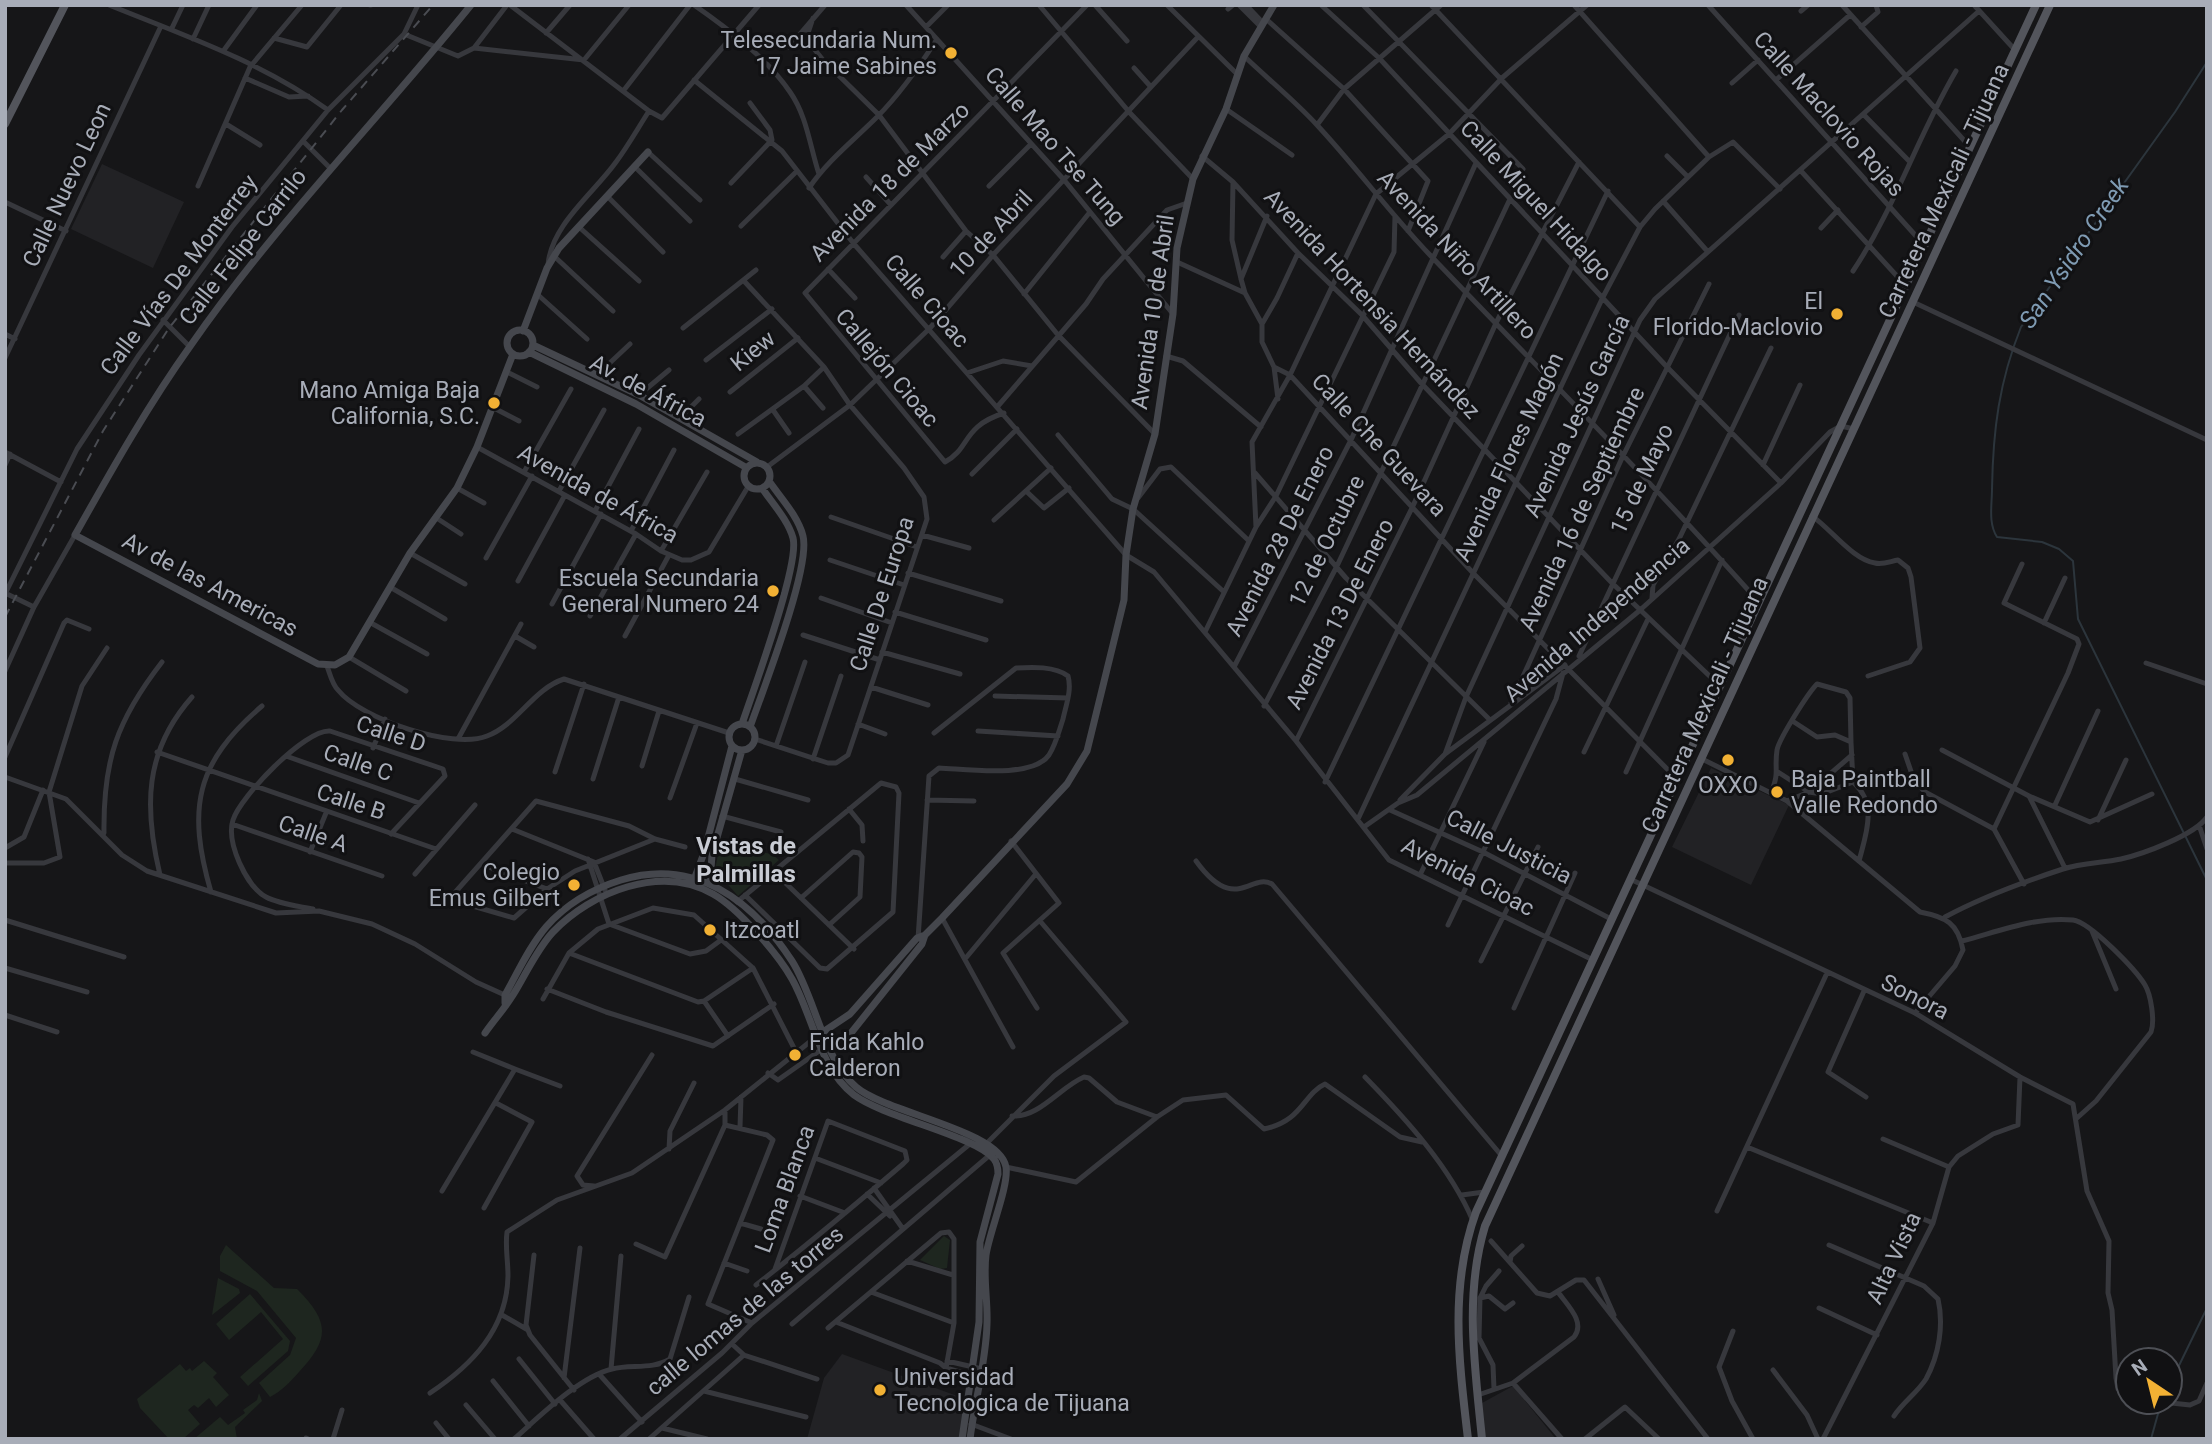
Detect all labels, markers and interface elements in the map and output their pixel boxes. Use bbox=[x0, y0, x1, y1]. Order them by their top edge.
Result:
street label: Calle Maclovio Rojas bbox=[1748, 26, 1910, 202]
place label: Telesecundaria Num. 17 Jaime Sabines bbox=[721, 27, 937, 80]
marker: Telesecundaria Num. 17 Jaime Sabines bbox=[943, 45, 959, 61]
street label: Carretera Mexicali - Tijuana bbox=[1873, 59, 2015, 323]
street label: Calle Mao Tse Tung bbox=[979, 62, 1131, 230]
street label: Avenida 18 de Marzo bbox=[805, 97, 975, 267]
street label: Calle Nuevo Leon bbox=[17, 99, 117, 271]
street label: Calle Miguel Hidalgo bbox=[1454, 115, 1618, 287]
street label: Calle Felipe Carrilo bbox=[174, 164, 312, 330]
street label: Avenida Niño Artillero bbox=[1372, 165, 1542, 345]
street label: Calle Vías De Monterrey bbox=[95, 169, 263, 381]
water label: San Ysidro Creek bbox=[2013, 171, 2135, 334]
street label: Avenida Hortensia Hernández bbox=[1258, 184, 1486, 424]
street label: 10 de Abril bbox=[944, 185, 1038, 283]
street label: Avenida 10 de Abril bbox=[1126, 213, 1180, 411]
street label: Calle Cioac bbox=[879, 249, 975, 353]
place label: El Florido-Maclovio bbox=[1653, 288, 1823, 341]
street label: Callejón Cioac bbox=[830, 303, 944, 433]
marker: El Florido-Maclovio bbox=[1829, 306, 1845, 322]
street label: Avenida Jesús García bbox=[1518, 311, 1636, 521]
street label: Kiew bbox=[725, 325, 781, 377]
street label: Av. de África bbox=[585, 348, 711, 433]
street label: Avenida Flores Magón bbox=[1449, 348, 1569, 566]
street label: Calle Che Guevara bbox=[1306, 368, 1452, 522]
place label: Mano Amiga Baja California, S.C. bbox=[299, 377, 480, 430]
street label: Avenida 16 de Septiembre bbox=[1513, 383, 1651, 635]
marker: Mano Amiga Baja California, S.C. bbox=[486, 395, 502, 411]
street label: 15 de Mayo bbox=[1605, 420, 1679, 538]
street label: Avenida de África bbox=[513, 438, 683, 549]
street label: Avenida 28 De Enero bbox=[1220, 441, 1340, 641]
street label: 12 de Octubre bbox=[1283, 471, 1371, 611]
street label: Calle De Europa bbox=[844, 513, 920, 675]
street label: Avenida 13 De Enero bbox=[1280, 514, 1400, 714]
street label: Av de las Americas bbox=[118, 527, 302, 643]
street label: Avenida Independencia bbox=[1499, 532, 1695, 708]
place label: Escuela Secundaria General Numero 24 bbox=[559, 565, 759, 618]
street label: Carretera Mexicali - Tijuana bbox=[1636, 573, 1774, 837]
marker: Escuela Secundaria General Numero 24 bbox=[765, 583, 781, 599]
street label: Calle D bbox=[353, 710, 429, 758]
street label: Calle C bbox=[320, 739, 396, 787]
marker: OXXO bbox=[1720, 752, 1736, 768]
place label: Baja Paintball Valle Redondo bbox=[1791, 766, 1938, 819]
place label: OXXO bbox=[1698, 772, 1758, 799]
street label: Calle B bbox=[313, 778, 389, 826]
marker: Baja Paintball Valle Redondo bbox=[1769, 784, 1785, 800]
street label: Calle Justicia bbox=[1442, 804, 1576, 890]
street label: Calle A bbox=[275, 810, 351, 858]
district label: Vistas de Palmillas bbox=[696, 832, 796, 888]
street label: Avenida Cioac bbox=[1397, 832, 1539, 922]
place label: Colegio Emus Gilbert bbox=[429, 859, 560, 912]
marker: Colegio Emus Gilbert bbox=[566, 877, 582, 893]
place label: Itzcoatl bbox=[724, 917, 800, 944]
marker: Itzcoatl bbox=[702, 922, 718, 938]
street label: Sonora bbox=[1877, 969, 1953, 1025]
place label: Frida Kahlo Calderon bbox=[809, 1029, 924, 1082]
marker: Frida Kahlo Calderon bbox=[787, 1047, 803, 1063]
street label: Loma Blanca bbox=[749, 1122, 821, 1256]
street label: Alta Vista bbox=[1861, 1208, 1927, 1308]
street label: calle lomas de las torres bbox=[641, 1221, 849, 1401]
north arrow bbox=[2114, 1346, 2184, 1416]
text: N bbox=[2127, 1354, 2152, 1381]
place label: Universidad Tecnologica de Tijuana bbox=[894, 1364, 1130, 1417]
marker: Universidad Tecnologica de Tijuana bbox=[872, 1382, 888, 1398]

